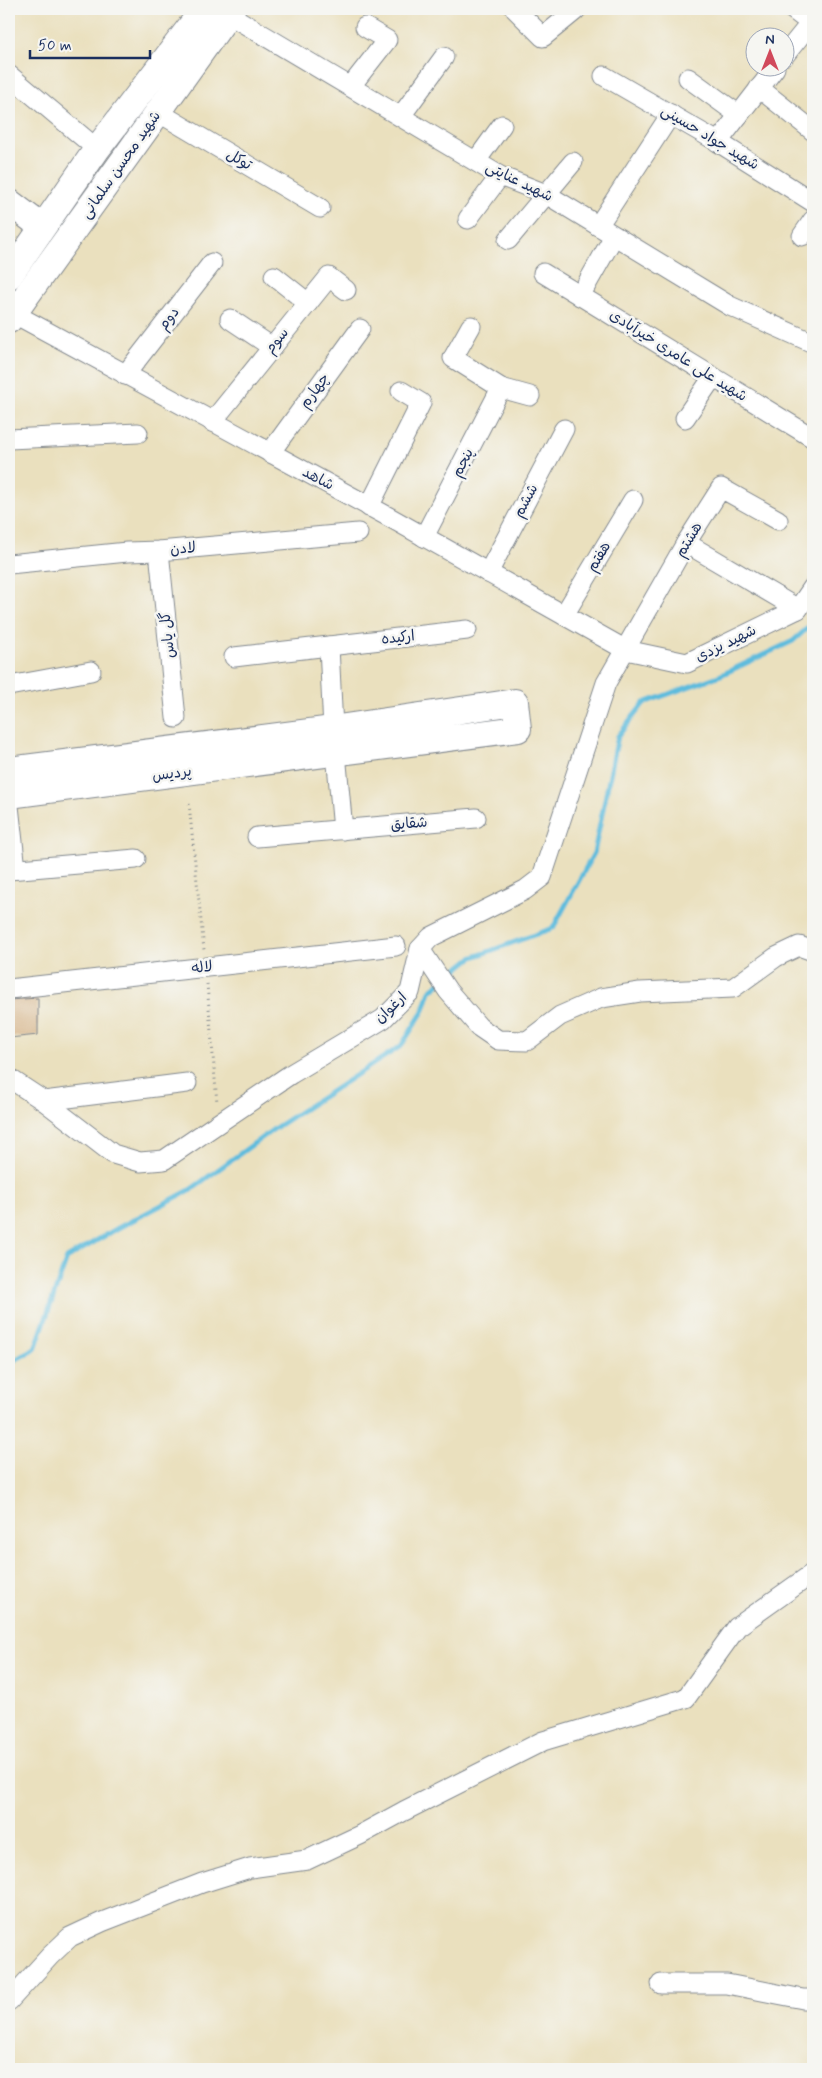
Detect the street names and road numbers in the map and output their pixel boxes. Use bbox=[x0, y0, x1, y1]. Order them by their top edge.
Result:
street label: شهید جواد حسینی bbox=[657, 101, 763, 175]
street label: شهید محسن سلمانی bbox=[76, 107, 166, 223]
street label: توکل bbox=[223, 145, 256, 176]
street label: شهید عنایتی bbox=[482, 157, 556, 207]
street label: دوم bbox=[154, 303, 185, 335]
street label: شهید علی عامری خیرآبادی bbox=[605, 305, 751, 407]
street label: سوم bbox=[260, 324, 295, 359]
street label: چهارم bbox=[295, 369, 335, 413]
street label: پنجم bbox=[447, 445, 480, 481]
street label: شاهد bbox=[299, 462, 337, 496]
street label: ششم bbox=[509, 481, 544, 522]
street label: هشتم bbox=[671, 519, 708, 562]
street label: لادن bbox=[169, 538, 197, 560]
street label: هفتم bbox=[582, 538, 617, 576]
street label: گل یاس bbox=[156, 611, 180, 659]
street label: شهید یزدی bbox=[692, 621, 760, 667]
street label: ارکیده bbox=[380, 626, 416, 650]
street label: پردیس bbox=[151, 762, 193, 786]
street label: شقایق bbox=[390, 812, 428, 836]
street label: لاله bbox=[190, 957, 214, 979]
street label: ارغوان bbox=[370, 988, 412, 1028]

